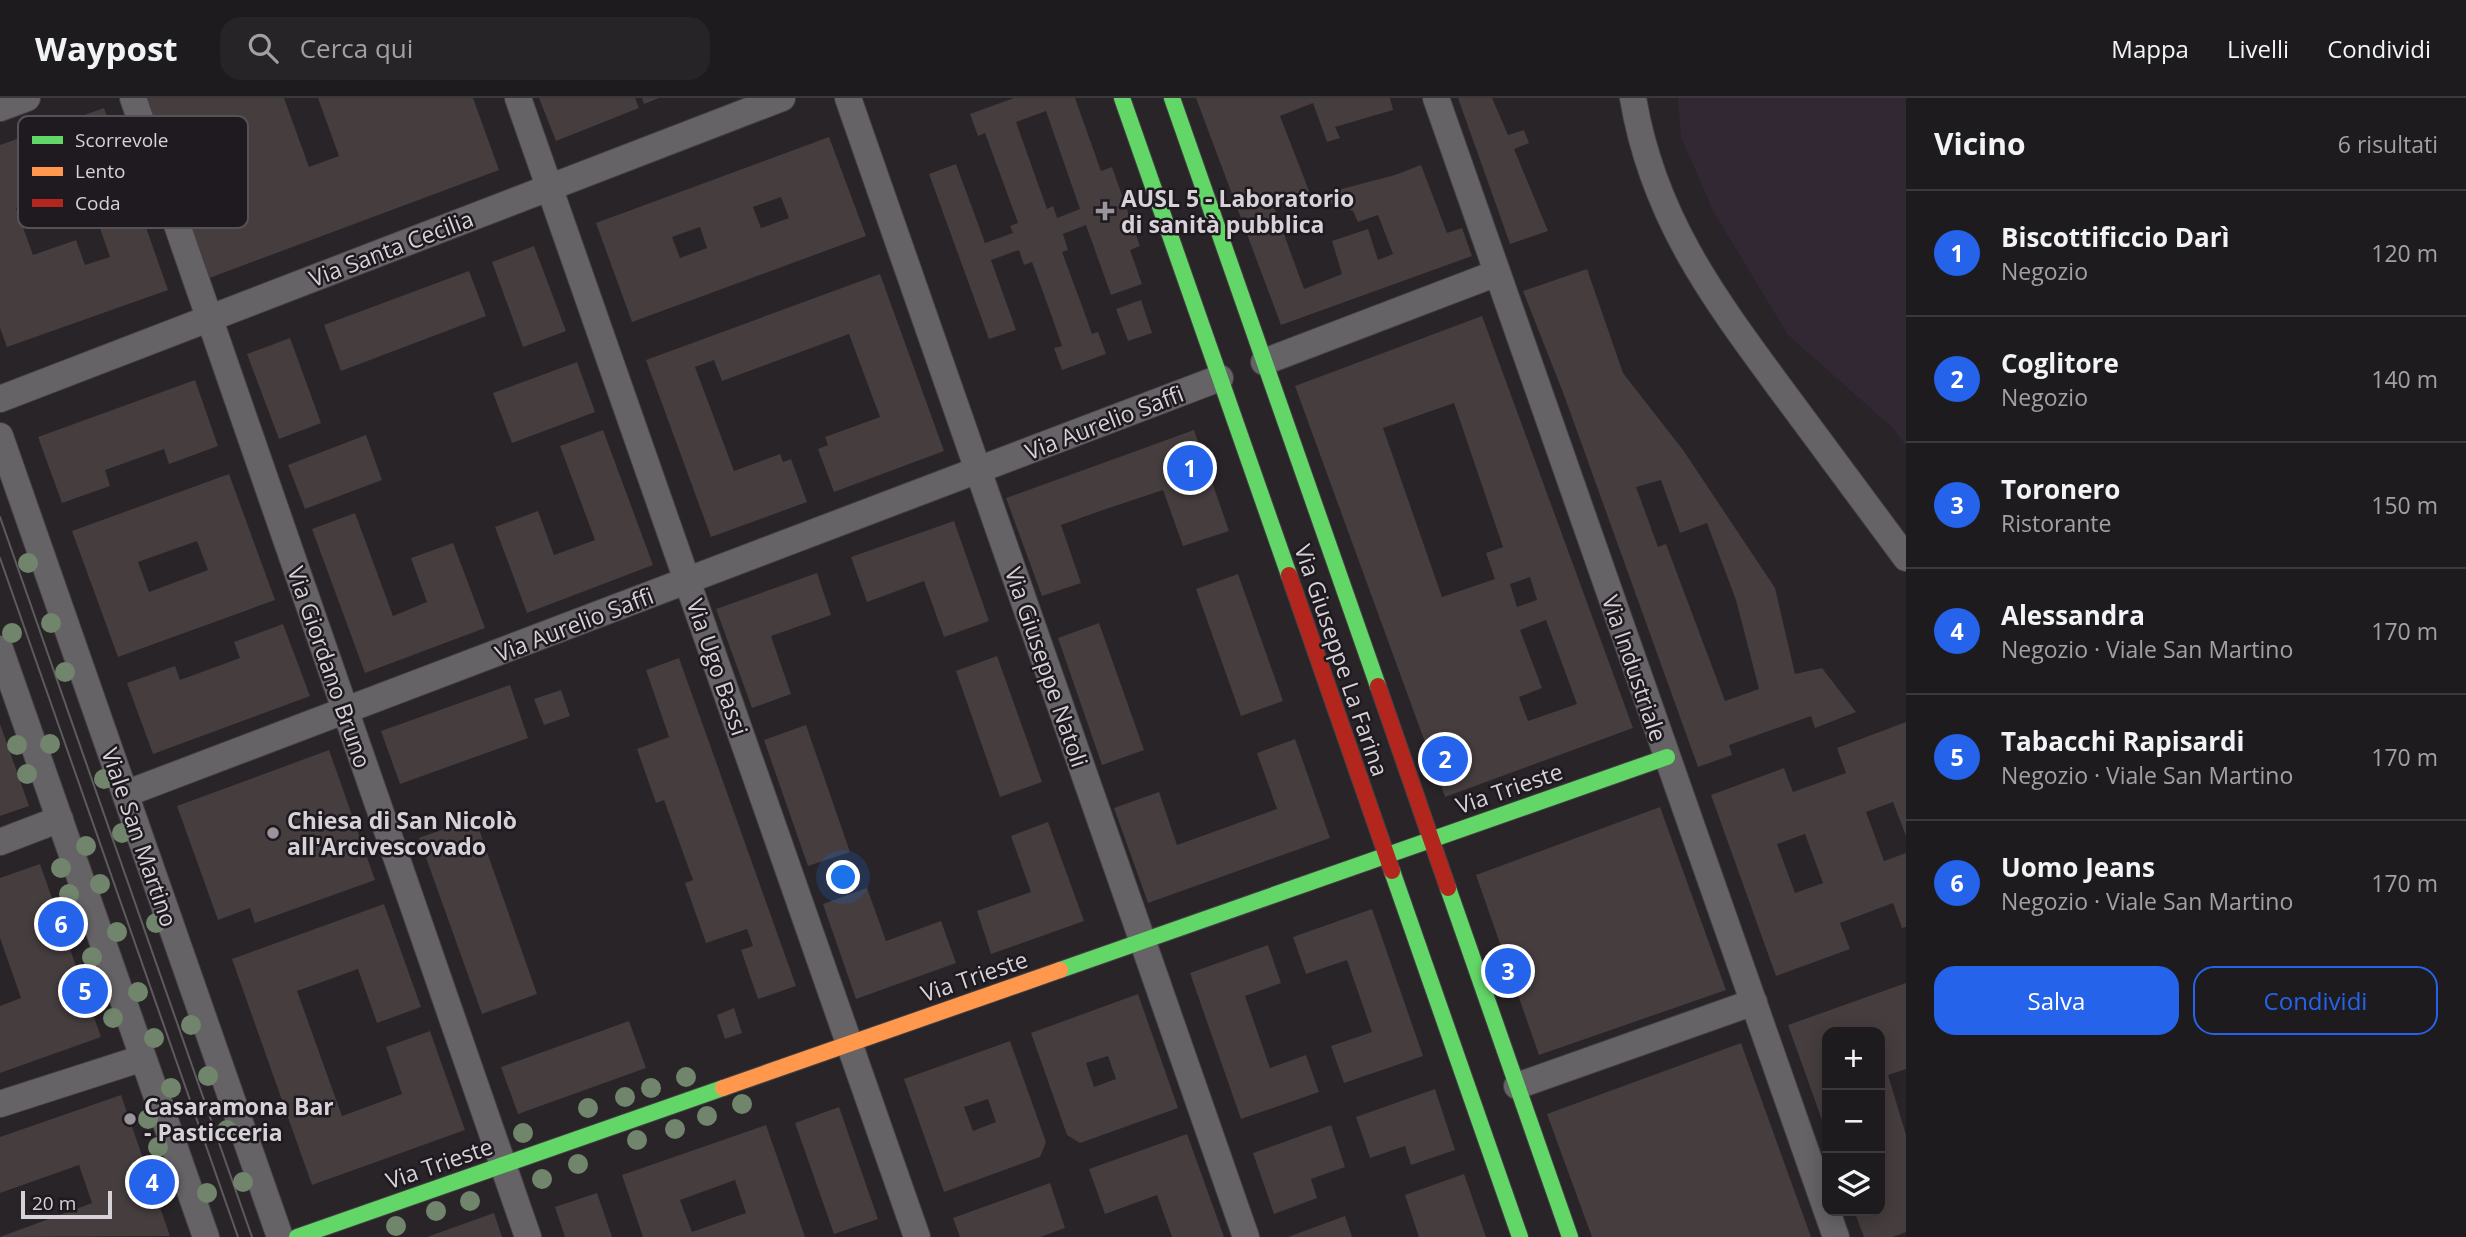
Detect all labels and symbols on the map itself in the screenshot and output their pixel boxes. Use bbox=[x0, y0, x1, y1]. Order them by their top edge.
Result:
legend bbox=[18, 116, 248, 228]
text: Scorrevole bbox=[75, 127, 169, 153]
text: Lento bbox=[75, 158, 125, 184]
place label: AUSL 5 - Laboratorio di sanità pubblica bbox=[1121, 182, 1354, 240]
text: Coda bbox=[75, 190, 121, 216]
marker: AUSL 5 - Laboratorio di sanità pubblica bbox=[1095, 201, 1115, 221]
street label: Via Santa Cecilia bbox=[304, 202, 478, 294]
street label: Via Aurelio Saffi bbox=[1020, 377, 1188, 467]
pin: 1 bbox=[1167, 442, 1213, 494]
street label: Via Giuseppe La Farina bbox=[1287, 540, 1397, 780]
street label: Via Giordano Bruno bbox=[281, 562, 379, 772]
street label: Via Giuseppe Natoli bbox=[998, 563, 1096, 771]
street label: Via Aurelio Saffi bbox=[490, 579, 658, 669]
street label: Via Industriale bbox=[1595, 591, 1675, 745]
street label: Via Ugo Bassi bbox=[680, 594, 756, 740]
pin: 2 bbox=[1422, 733, 1468, 785]
street label: Viale San Martino bbox=[94, 743, 186, 931]
street label: Via Trieste bbox=[1451, 755, 1567, 821]
place label: Chiesa di San Nicolò all'Arcivescovado bbox=[287, 804, 517, 862]
marker: Chiesa di San Nicolò all'Arcivescovado bbox=[265, 825, 281, 841]
your location bbox=[826, 860, 860, 894]
pin: 6 bbox=[38, 898, 84, 950]
street label: Via Trieste bbox=[916, 943, 1032, 1009]
pin: 3 bbox=[1485, 945, 1531, 997]
pin: 5 bbox=[62, 965, 108, 1017]
place label: Casaramona Bar - Pasticceria bbox=[144, 1090, 334, 1148]
marker: Casaramona Bar - Pasticceria bbox=[122, 1111, 138, 1127]
street label: Via Trieste bbox=[381, 1130, 497, 1196]
pin: 4 bbox=[129, 1156, 175, 1208]
scale bar bbox=[21, 1188, 112, 1220]

